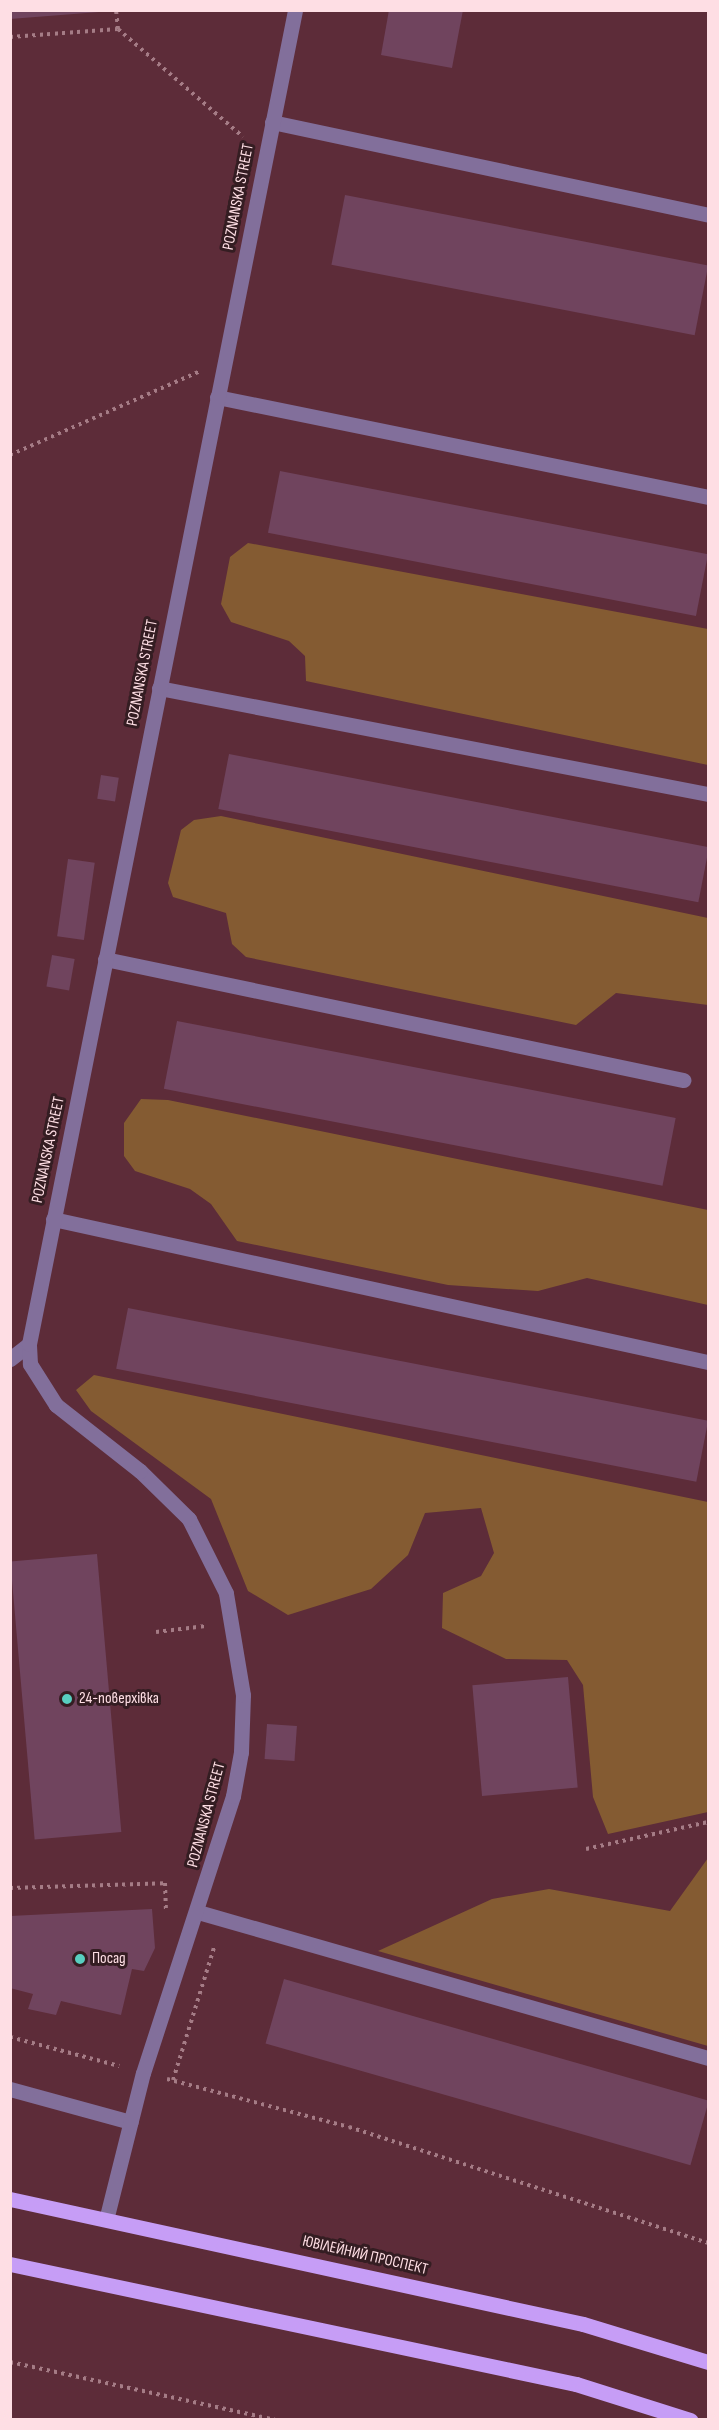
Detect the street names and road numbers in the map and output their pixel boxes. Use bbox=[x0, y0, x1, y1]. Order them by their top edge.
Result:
street label: POZNANSKA STREET bbox=[219, 142, 259, 252]
street label: POZNANSKA STREET bbox=[123, 618, 163, 728]
street label: POZNANSKA STREET bbox=[28, 1095, 70, 1205]
street label: POZNANSKA STREET bbox=[184, 1760, 230, 1870]
street label: ЮВІЛЕЙНИЙ ПРОСПЕКТ bbox=[300, 2232, 430, 2280]

